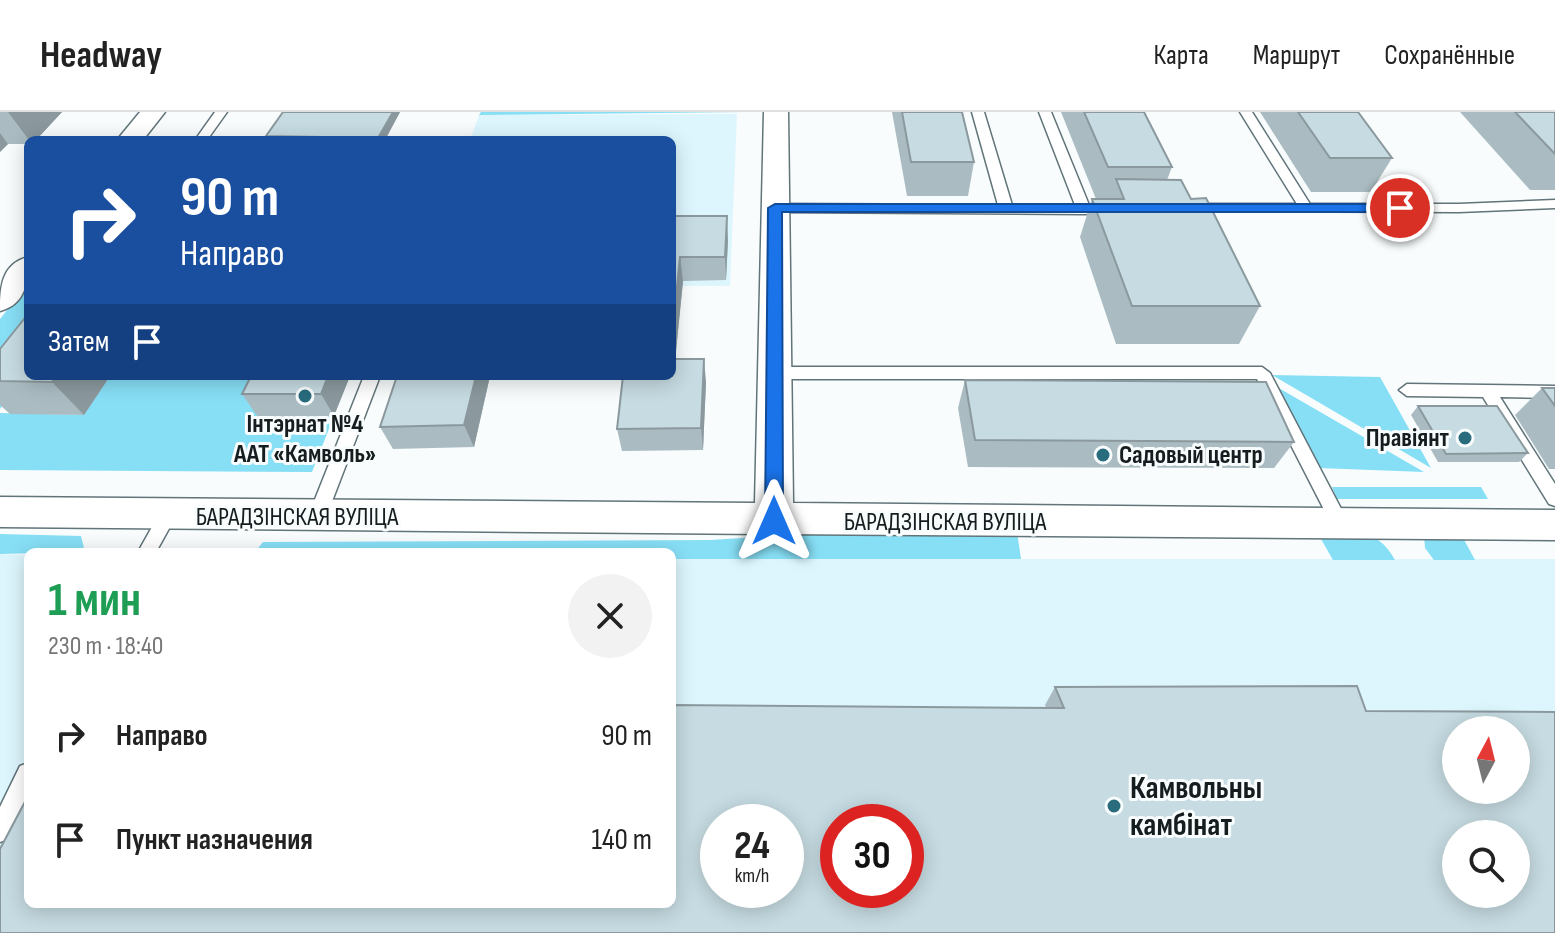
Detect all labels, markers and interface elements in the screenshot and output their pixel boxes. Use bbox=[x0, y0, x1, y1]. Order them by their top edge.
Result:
text: Headway bbox=[40, 33, 162, 78]
text: Карта bbox=[1154, 39, 1209, 72]
text: Маршрут bbox=[1253, 39, 1340, 72]
text: Сохранённые bbox=[1384, 39, 1515, 72]
text: 90 m bbox=[180, 165, 279, 232]
icon: right bbox=[48, 168, 152, 272]
pin bbox=[1366, 174, 1434, 242]
icon: arrive bbox=[1378, 186, 1422, 230]
text: Направо bbox=[180, 233, 284, 276]
icon: arrive bbox=[125, 320, 169, 364]
text: Затем bbox=[48, 324, 109, 360]
marker: Інтэрнат №4 ААТ «Камволь» bbox=[296, 387, 314, 405]
place label: Інтэрнат №4 ААТ «Камволь» bbox=[233, 409, 376, 470]
place label: Правіянт bbox=[1366, 423, 1450, 454]
marker: Правіянт bbox=[1456, 429, 1474, 447]
place label: Садовый центр bbox=[1119, 440, 1263, 471]
marker: Садовый центр bbox=[1094, 446, 1112, 464]
position arrow bbox=[732, 479, 816, 563]
street label: БАРАДЗІНСКАЯ ВУЛІЦА bbox=[196, 502, 399, 533]
street label: БАРАДЗІНСКАЯ ВУЛІЦА bbox=[844, 507, 1047, 538]
text: 1 мин bbox=[48, 572, 141, 629]
button: close bbox=[568, 574, 652, 658]
text: 230 m · 18:40 bbox=[48, 631, 163, 662]
icon: right bbox=[48, 714, 92, 758]
north arrow bbox=[1442, 716, 1530, 804]
map controls bbox=[1442, 716, 1530, 908]
text: Направо bbox=[116, 718, 208, 754]
text: 90 m bbox=[601, 718, 652, 754]
place label: Камвольны камбінат bbox=[1130, 769, 1262, 845]
marker: Камвольны камбінат bbox=[1105, 797, 1123, 815]
speed limit sign: 30 bbox=[820, 804, 924, 908]
icon: arrive bbox=[48, 818, 92, 862]
button: search bbox=[1442, 820, 1530, 908]
text: Пункт назначения bbox=[116, 822, 313, 858]
text: 140 m bbox=[592, 822, 652, 858]
text: 24 bbox=[734, 822, 770, 870]
text: km/h bbox=[735, 864, 769, 888]

